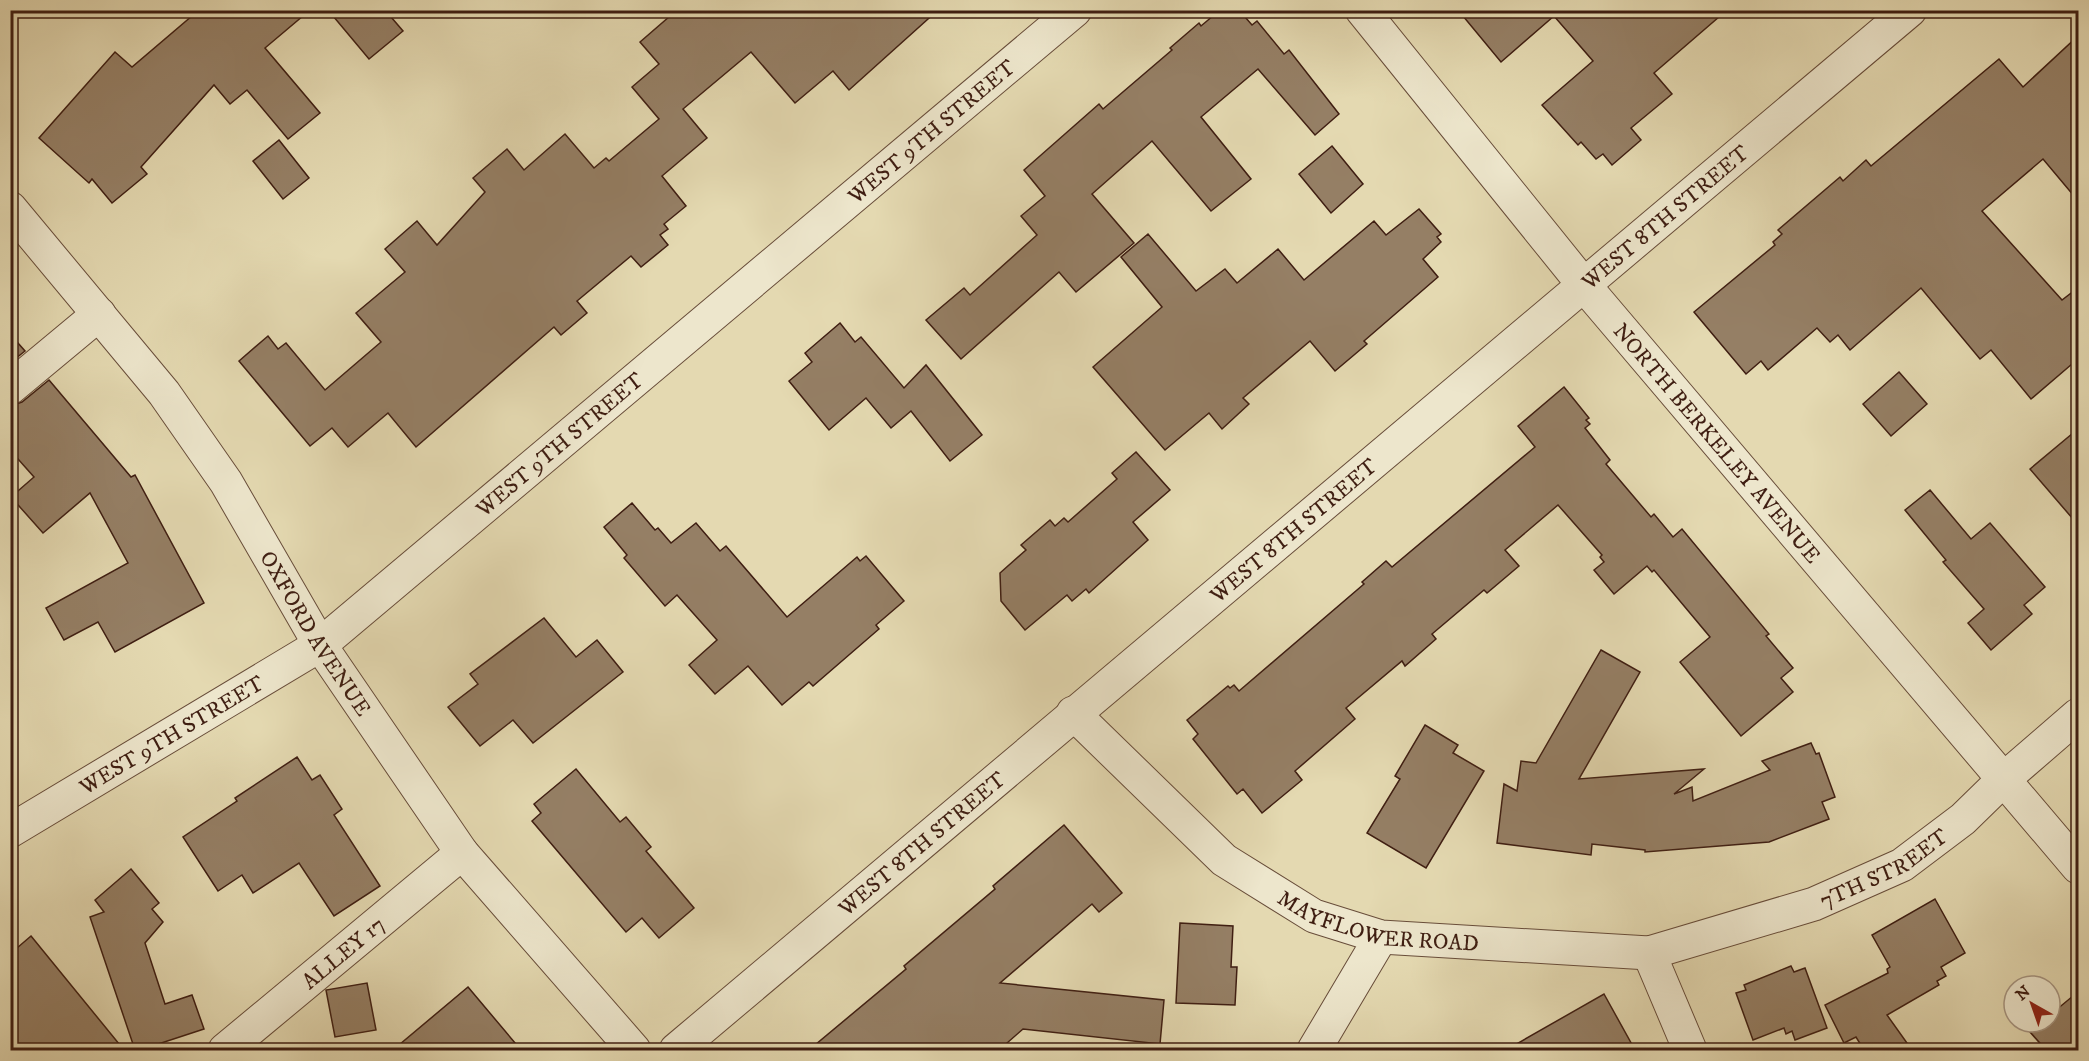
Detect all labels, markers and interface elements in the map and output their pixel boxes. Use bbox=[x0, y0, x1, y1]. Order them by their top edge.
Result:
street label: WEST 9TH STREET bbox=[842, 54, 1021, 211]
street label: WEST 8TH STREET bbox=[1576, 140, 1755, 297]
street label: NORTH BERKELEY AVENUE bbox=[1607, 318, 1826, 569]
street label: WEST 9TH STREET bbox=[470, 367, 649, 524]
street label: WEST 8TH STREET bbox=[1204, 453, 1383, 610]
street label: OXFORD AVENUE bbox=[254, 546, 376, 721]
street label: WEST 9TH STREET bbox=[74, 670, 269, 802]
street label: WEST 8TH STREET bbox=[833, 766, 1012, 923]
street label: 7TH STREET bbox=[1816, 823, 1954, 915]
street label: MAYFLOWER ROAD bbox=[1272, 885, 1480, 958]
street label: ALLEY 17 bbox=[297, 911, 391, 996]
north arrow bbox=[2002, 974, 2062, 1034]
text: N bbox=[2012, 981, 2034, 1005]

